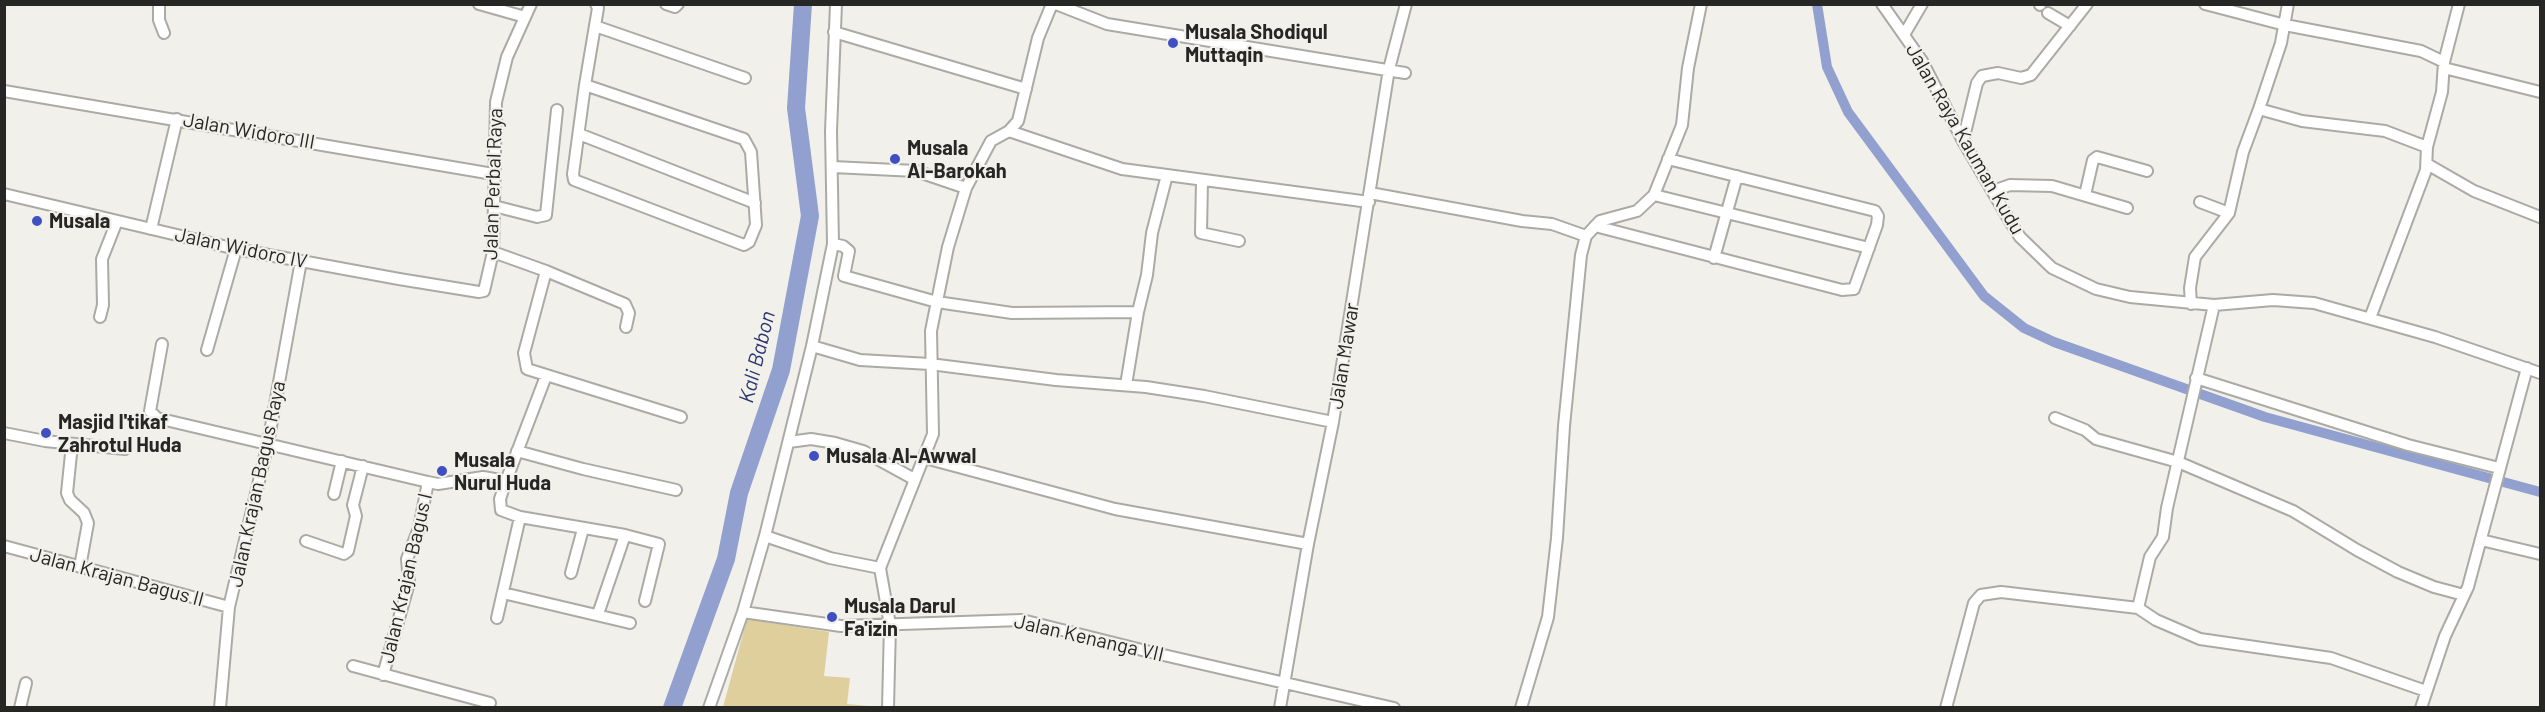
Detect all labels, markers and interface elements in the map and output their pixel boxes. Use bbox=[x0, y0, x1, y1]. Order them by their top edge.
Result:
place label: Musala Shodiqul Muttaqin bbox=[1185, 20, 1328, 67]
marker: Musala Shodiqul Muttaqin bbox=[1166, 36, 1180, 50]
street label: Jalan Raya Kauman Kudu bbox=[1901, 39, 2029, 239]
street label: Jalan Widoro III bbox=[181, 108, 317, 154]
street label: Jalan Perbal Raya bbox=[478, 108, 508, 260]
place label: Musala Al-Barokah bbox=[907, 136, 1007, 183]
marker: Musala Al-Barokah bbox=[888, 152, 902, 166]
place label: Musala bbox=[49, 209, 110, 233]
marker: Musala bbox=[30, 214, 44, 228]
street label: Jalan Widoro IV bbox=[173, 222, 309, 274]
street label: Jalan Mawar bbox=[1324, 301, 1364, 411]
water label: Kali Babon bbox=[733, 308, 781, 406]
street label: Jalan Krajan Bagus Raya bbox=[223, 379, 291, 589]
place label: Masjid I'tikaf Zahrotul Huda bbox=[58, 410, 182, 457]
marker: Masjid I'tikaf Zahrotul Huda bbox=[39, 426, 53, 440]
place label: Musala Al-Awwal bbox=[826, 444, 976, 468]
place label: Musala Nurul Huda bbox=[454, 448, 551, 495]
marker: Musala Al-Awwal bbox=[807, 449, 821, 463]
marker: Musala Nurul Huda bbox=[435, 464, 449, 478]
street label: Jalan Krajan Bagus I bbox=[375, 491, 437, 665]
street label: Jalan Krajan Bagus II bbox=[27, 542, 207, 612]
place label: Musala Darul Fa'izin bbox=[844, 594, 956, 641]
street label: Jalan Kenanga VII bbox=[1012, 609, 1166, 667]
marker: Musala Darul Fa'izin bbox=[825, 610, 839, 624]

